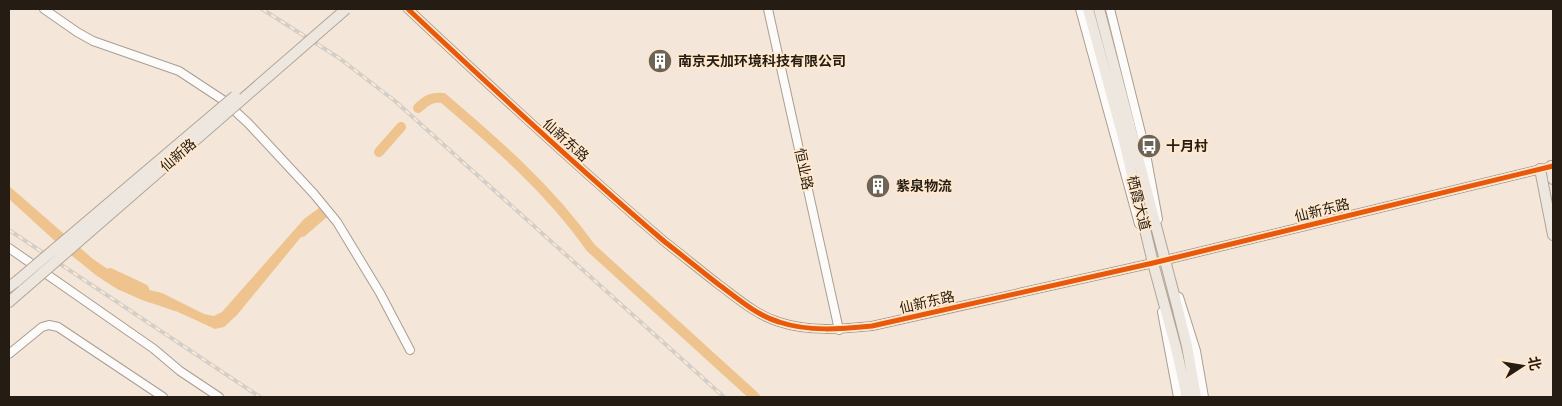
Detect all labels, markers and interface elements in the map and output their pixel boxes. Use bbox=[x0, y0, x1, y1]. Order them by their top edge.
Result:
building icon: 南京天加环境科技有限公司 bbox=[647, 48, 673, 74]
place label: 南京天加环境科技有限公司 bbox=[678, 52, 846, 70]
street label: 仙新东路 bbox=[539, 115, 593, 165]
bus stop icon: 十月村 bbox=[1136, 133, 1162, 159]
street label: 仙新路 bbox=[156, 134, 200, 176]
place label: 十月村 bbox=[1166, 137, 1208, 155]
street label: 恒业路 bbox=[791, 147, 817, 191]
building icon: 紫泉物流 bbox=[865, 173, 891, 199]
street label: 栖霞大道 bbox=[1123, 174, 1155, 232]
place label: 紫泉物流 bbox=[896, 177, 952, 195]
street label: 仙新东路 bbox=[1293, 194, 1351, 226]
street label: 仙新东路 bbox=[898, 287, 956, 317]
north arrow bbox=[1497, 341, 1547, 391]
text: 北 bbox=[1524, 355, 1545, 372]

